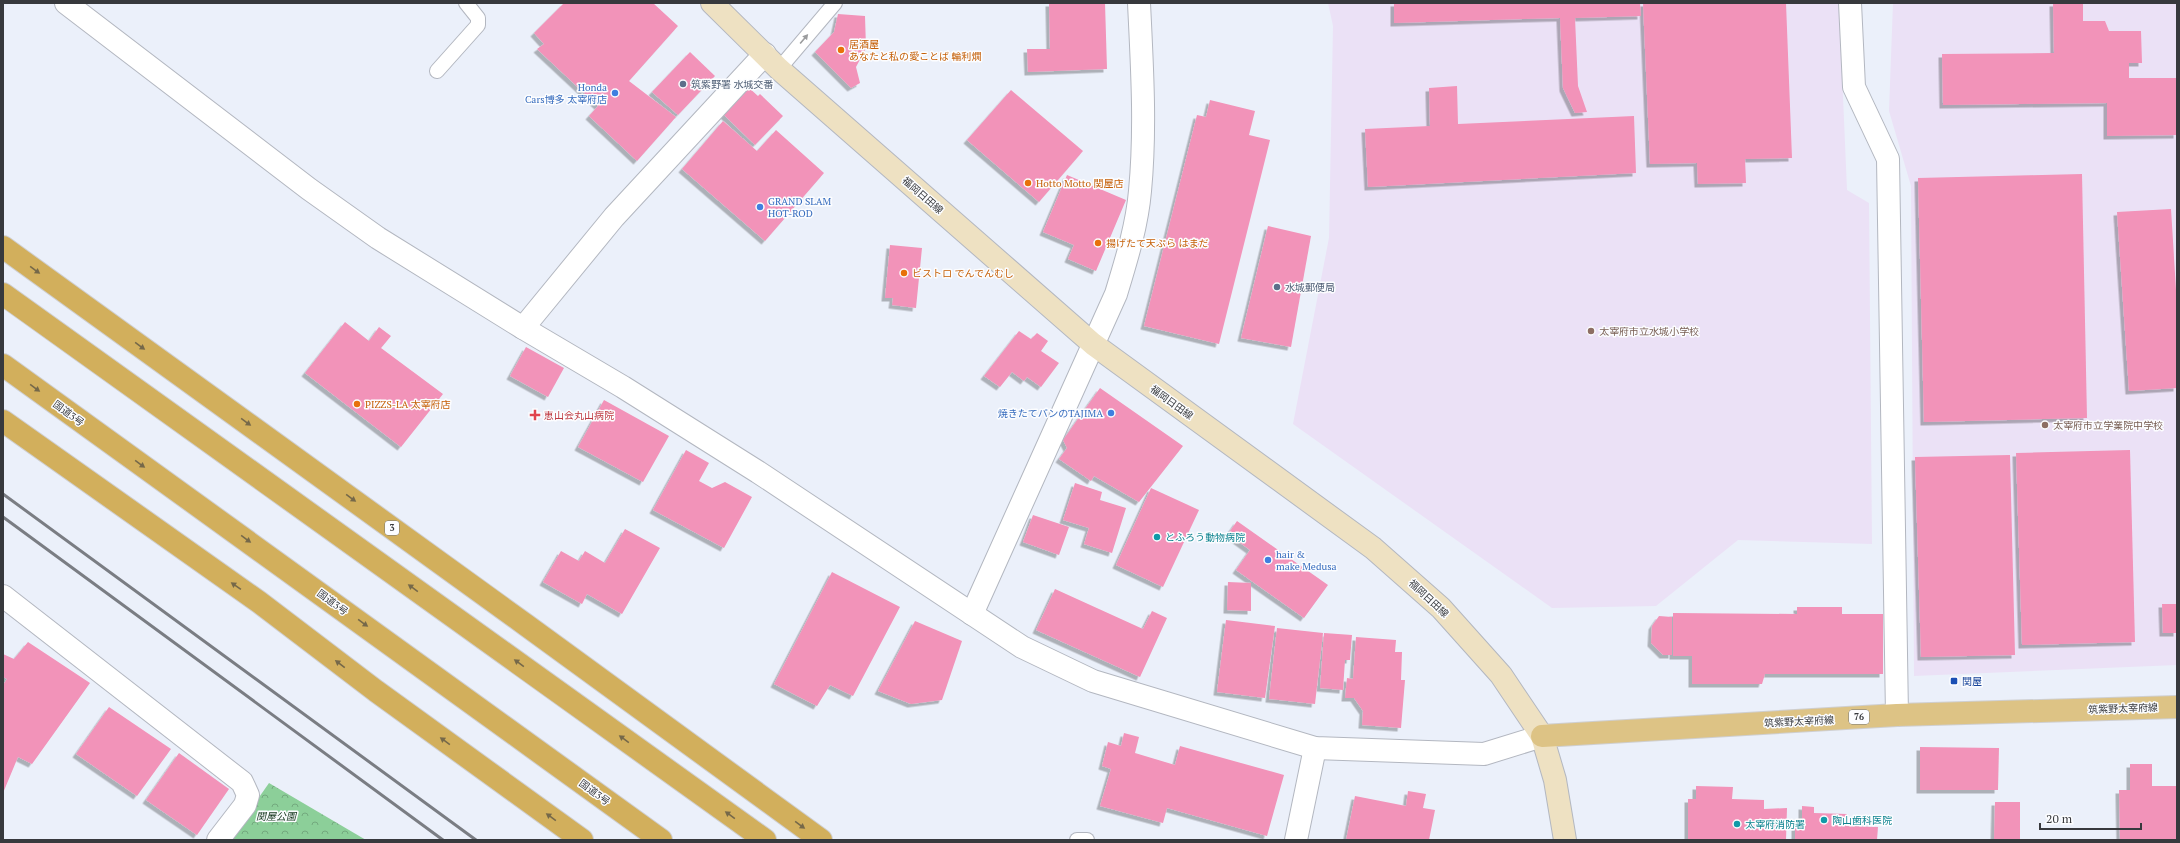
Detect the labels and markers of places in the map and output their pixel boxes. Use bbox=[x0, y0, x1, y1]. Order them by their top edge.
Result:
place label: 居酒屋 あなたと私の愛ことば 輪利燗 bbox=[849, 38, 981, 63]
marker: 居酒屋 あなたと私の愛ことば 輪利燗 bbox=[836, 45, 846, 55]
place label: 筑紫野署 水城交番 bbox=[691, 78, 773, 91]
marker: 筑紫野署 水城交番 bbox=[678, 79, 688, 89]
place label: Honda Cars博多 太宰府店 bbox=[525, 81, 607, 106]
marker: Honda Cars博多 太宰府店 bbox=[610, 88, 620, 98]
place label: Hotto Motto 関屋店 bbox=[1036, 177, 1124, 190]
marker: Hotto Motto 関屋店 bbox=[1023, 178, 1033, 188]
place label: GRAND SLAM HOT-ROD bbox=[768, 195, 832, 220]
marker: GRAND SLAM HOT-ROD bbox=[755, 202, 765, 212]
place label: 揚げたて天ぷら はまだ bbox=[1106, 237, 1208, 250]
marker: 揚げたて天ぷら はまだ bbox=[1093, 238, 1103, 248]
place label: ビストロ でんでんむし bbox=[912, 267, 1014, 280]
marker: ビストロ でんでんむし bbox=[899, 268, 909, 278]
place label: 水城郵便局 bbox=[1285, 281, 1335, 294]
marker: 水城郵便局 bbox=[1272, 282, 1282, 292]
place label: 太宰府市立水城小学校 bbox=[1599, 325, 1699, 338]
marker: 太宰府市立水城小学校 bbox=[1586, 326, 1596, 336]
place label: PIZZS-LA 太宰府店 bbox=[365, 398, 451, 411]
marker: PIZZS-LA 太宰府店 bbox=[352, 399, 362, 409]
place label: 焼きたてパンのTAJIMA bbox=[998, 407, 1103, 420]
marker: 焼きたてパンのTAJIMA bbox=[1106, 408, 1116, 418]
marker: 恵山会丸山病院 bbox=[529, 409, 541, 421]
place label: 恵山会丸山病院 bbox=[544, 409, 614, 422]
place label: 太宰府市立学業院中学校 bbox=[2053, 419, 2163, 432]
marker: 太宰府市立学業院中学校 bbox=[2040, 420, 2050, 430]
place label: とふろう動物病院 bbox=[1165, 531, 1245, 544]
marker: とふろう動物病院 bbox=[1152, 532, 1162, 542]
place label: hair & make Medusa bbox=[1276, 548, 1337, 573]
marker: hair & make Medusa bbox=[1263, 555, 1273, 565]
place label: 関屋 bbox=[1962, 675, 1982, 688]
marker: 関屋 bbox=[1949, 676, 1959, 686]
place label: 陶山歯科医院 bbox=[1832, 814, 1892, 827]
marker: 陶山歯科医院 bbox=[1819, 815, 1829, 825]
place label: 太宰府消防署 bbox=[1745, 818, 1805, 831]
marker: 太宰府消防署 bbox=[1732, 819, 1742, 829]

